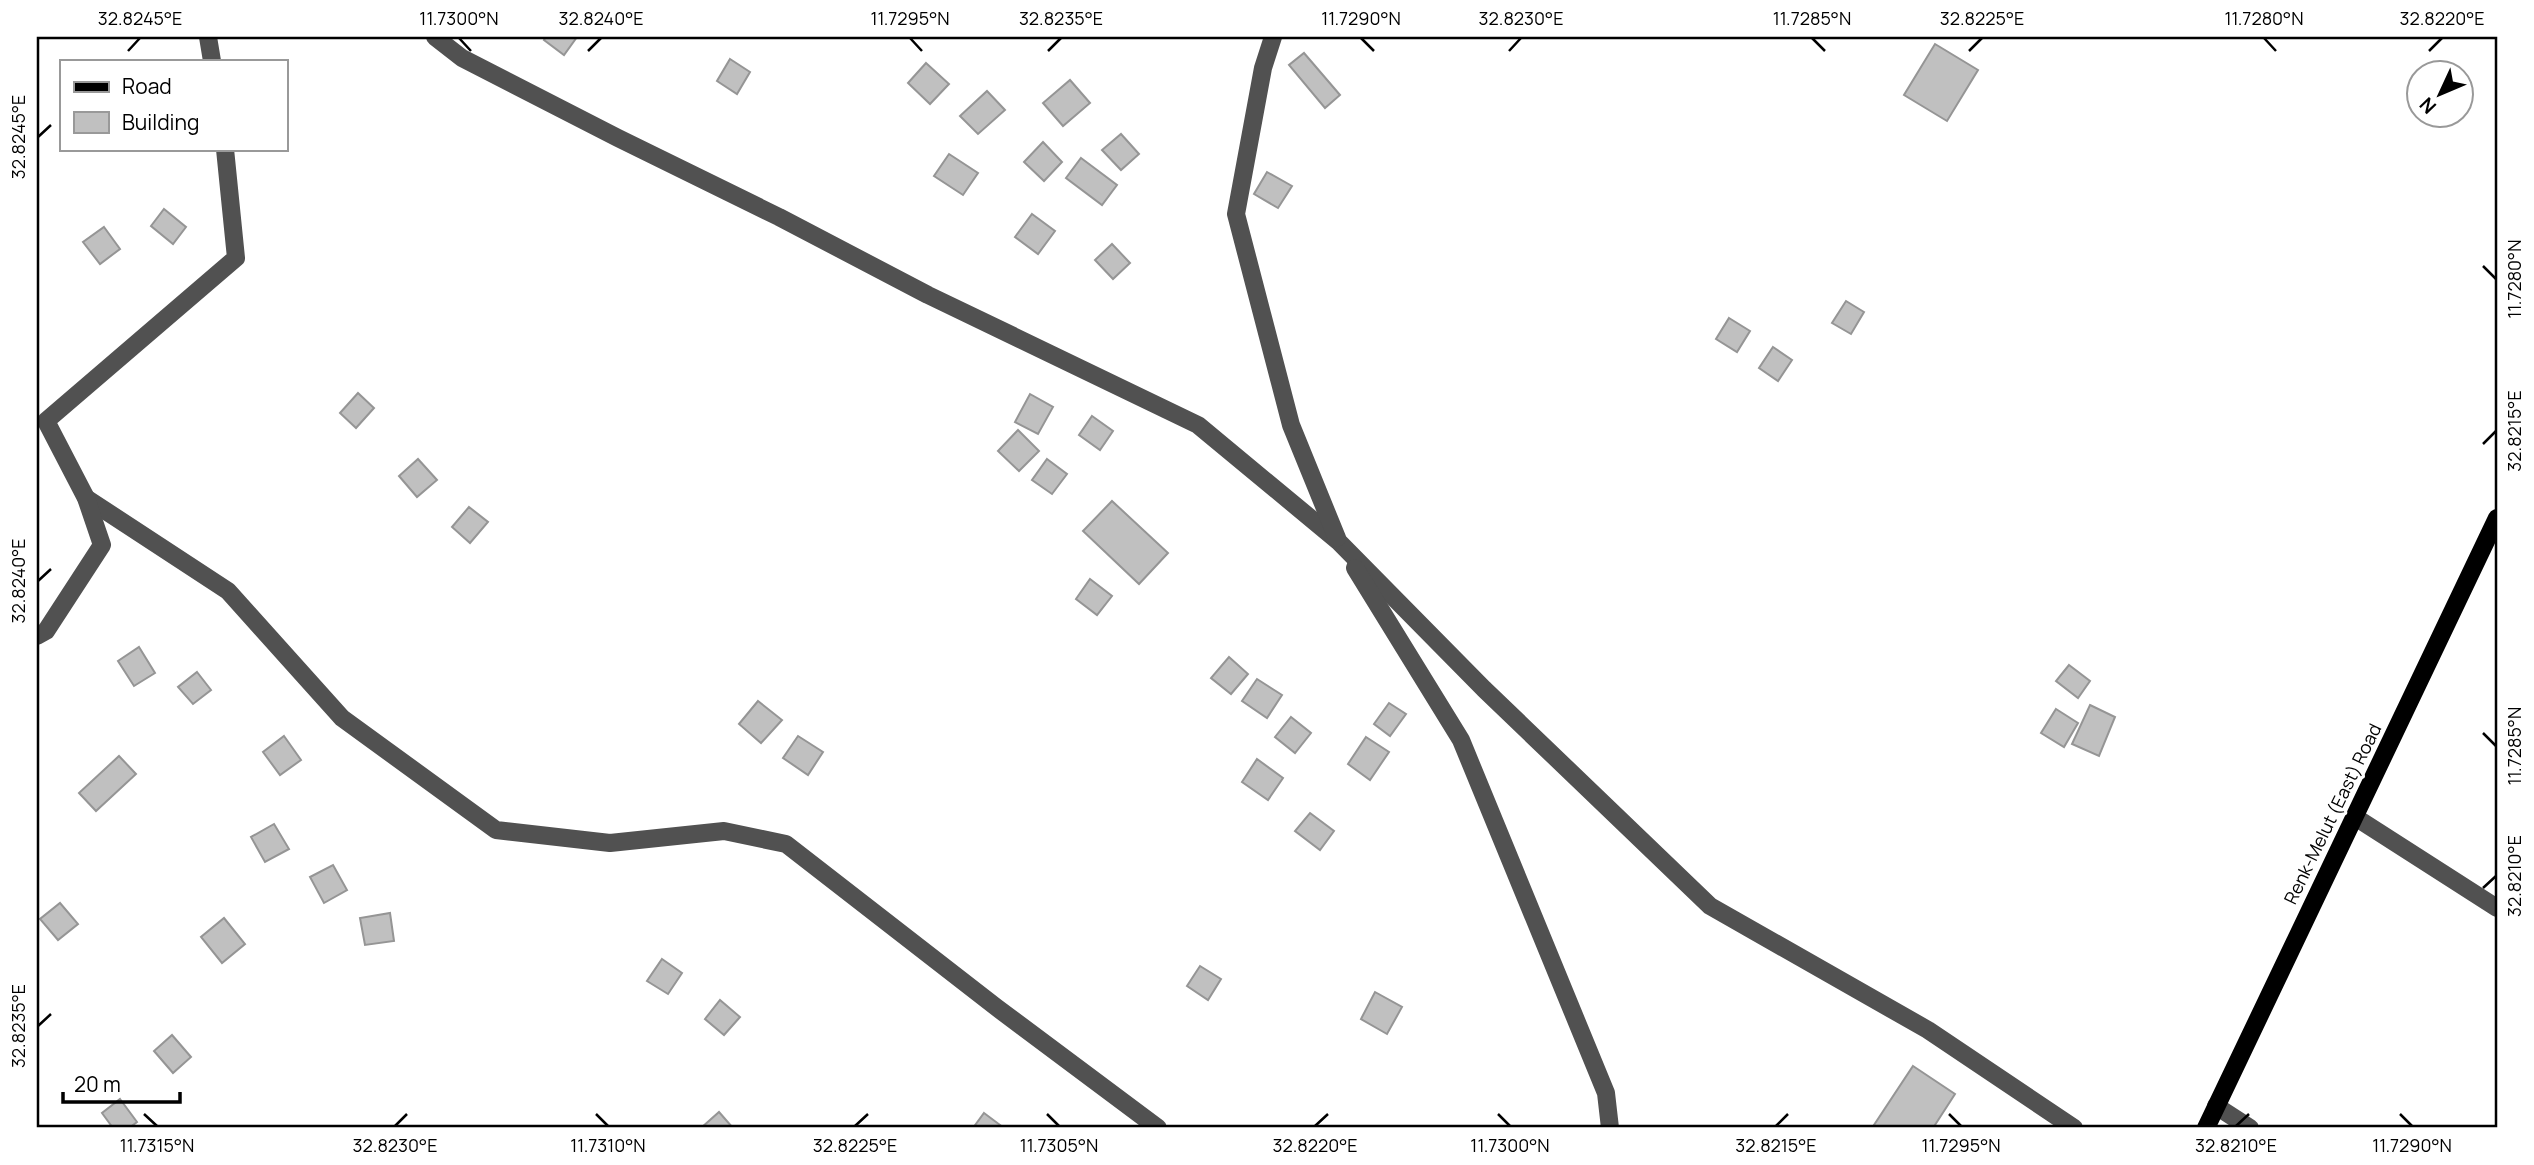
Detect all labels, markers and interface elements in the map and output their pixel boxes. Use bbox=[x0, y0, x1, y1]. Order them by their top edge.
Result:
text: 32.8245°E bbox=[98, 6, 182, 30]
text: 11.7300°N bbox=[419, 6, 499, 30]
text: 32.8240°E bbox=[558, 6, 644, 30]
text: 11.7295°N bbox=[870, 6, 950, 30]
text: 32.8235°E bbox=[1019, 6, 1103, 30]
text: 11.7290°N bbox=[1321, 6, 1401, 30]
text: 32.8230°E bbox=[1479, 6, 1563, 30]
text: 11.7285°N bbox=[1773, 6, 1851, 30]
text: 32.8225°E bbox=[1940, 6, 2024, 30]
text: 11.7280°N bbox=[2224, 6, 2304, 30]
text: 32.8220°E bbox=[2399, 6, 2485, 30]
legend bbox=[60, 60, 287, 150]
north arrow bbox=[2404, 60, 2474, 130]
text: Road bbox=[122, 72, 172, 100]
text: N bbox=[2414, 92, 2442, 120]
text: 32.8245°E bbox=[6, 95, 30, 179]
text: Building bbox=[122, 108, 199, 136]
text: 11.7280°N bbox=[2502, 239, 2526, 319]
text: 32.8215°E bbox=[2502, 390, 2526, 472]
text: 32.8240°E bbox=[6, 538, 30, 624]
text: 11.7285°N bbox=[2502, 707, 2526, 785]
street label: Renk-Melut (East) Road bbox=[2278, 719, 2386, 908]
text: 32.8210°E bbox=[2502, 835, 2526, 917]
text: 32.8235°E bbox=[6, 984, 30, 1068]
scale bar bbox=[63, 1060, 180, 1104]
text: 20 m bbox=[74, 1070, 121, 1098]
text: 11.7315°N bbox=[120, 1133, 194, 1157]
text: 32.8230°E bbox=[353, 1133, 437, 1157]
text: 11.7310°N bbox=[570, 1133, 646, 1157]
text: 32.8225°E bbox=[813, 1133, 897, 1157]
text: 11.7305°N bbox=[1020, 1133, 1098, 1157]
text: 32.8220°E bbox=[1272, 1133, 1358, 1157]
text: 11.7300°N bbox=[1470, 1133, 1550, 1157]
text: 32.8215°E bbox=[1735, 1133, 1817, 1157]
text: 11.7295°N bbox=[1921, 1133, 2001, 1157]
text: 32.8210°E bbox=[2195, 1133, 2277, 1157]
text: 11.7290°N bbox=[2372, 1133, 2452, 1157]

